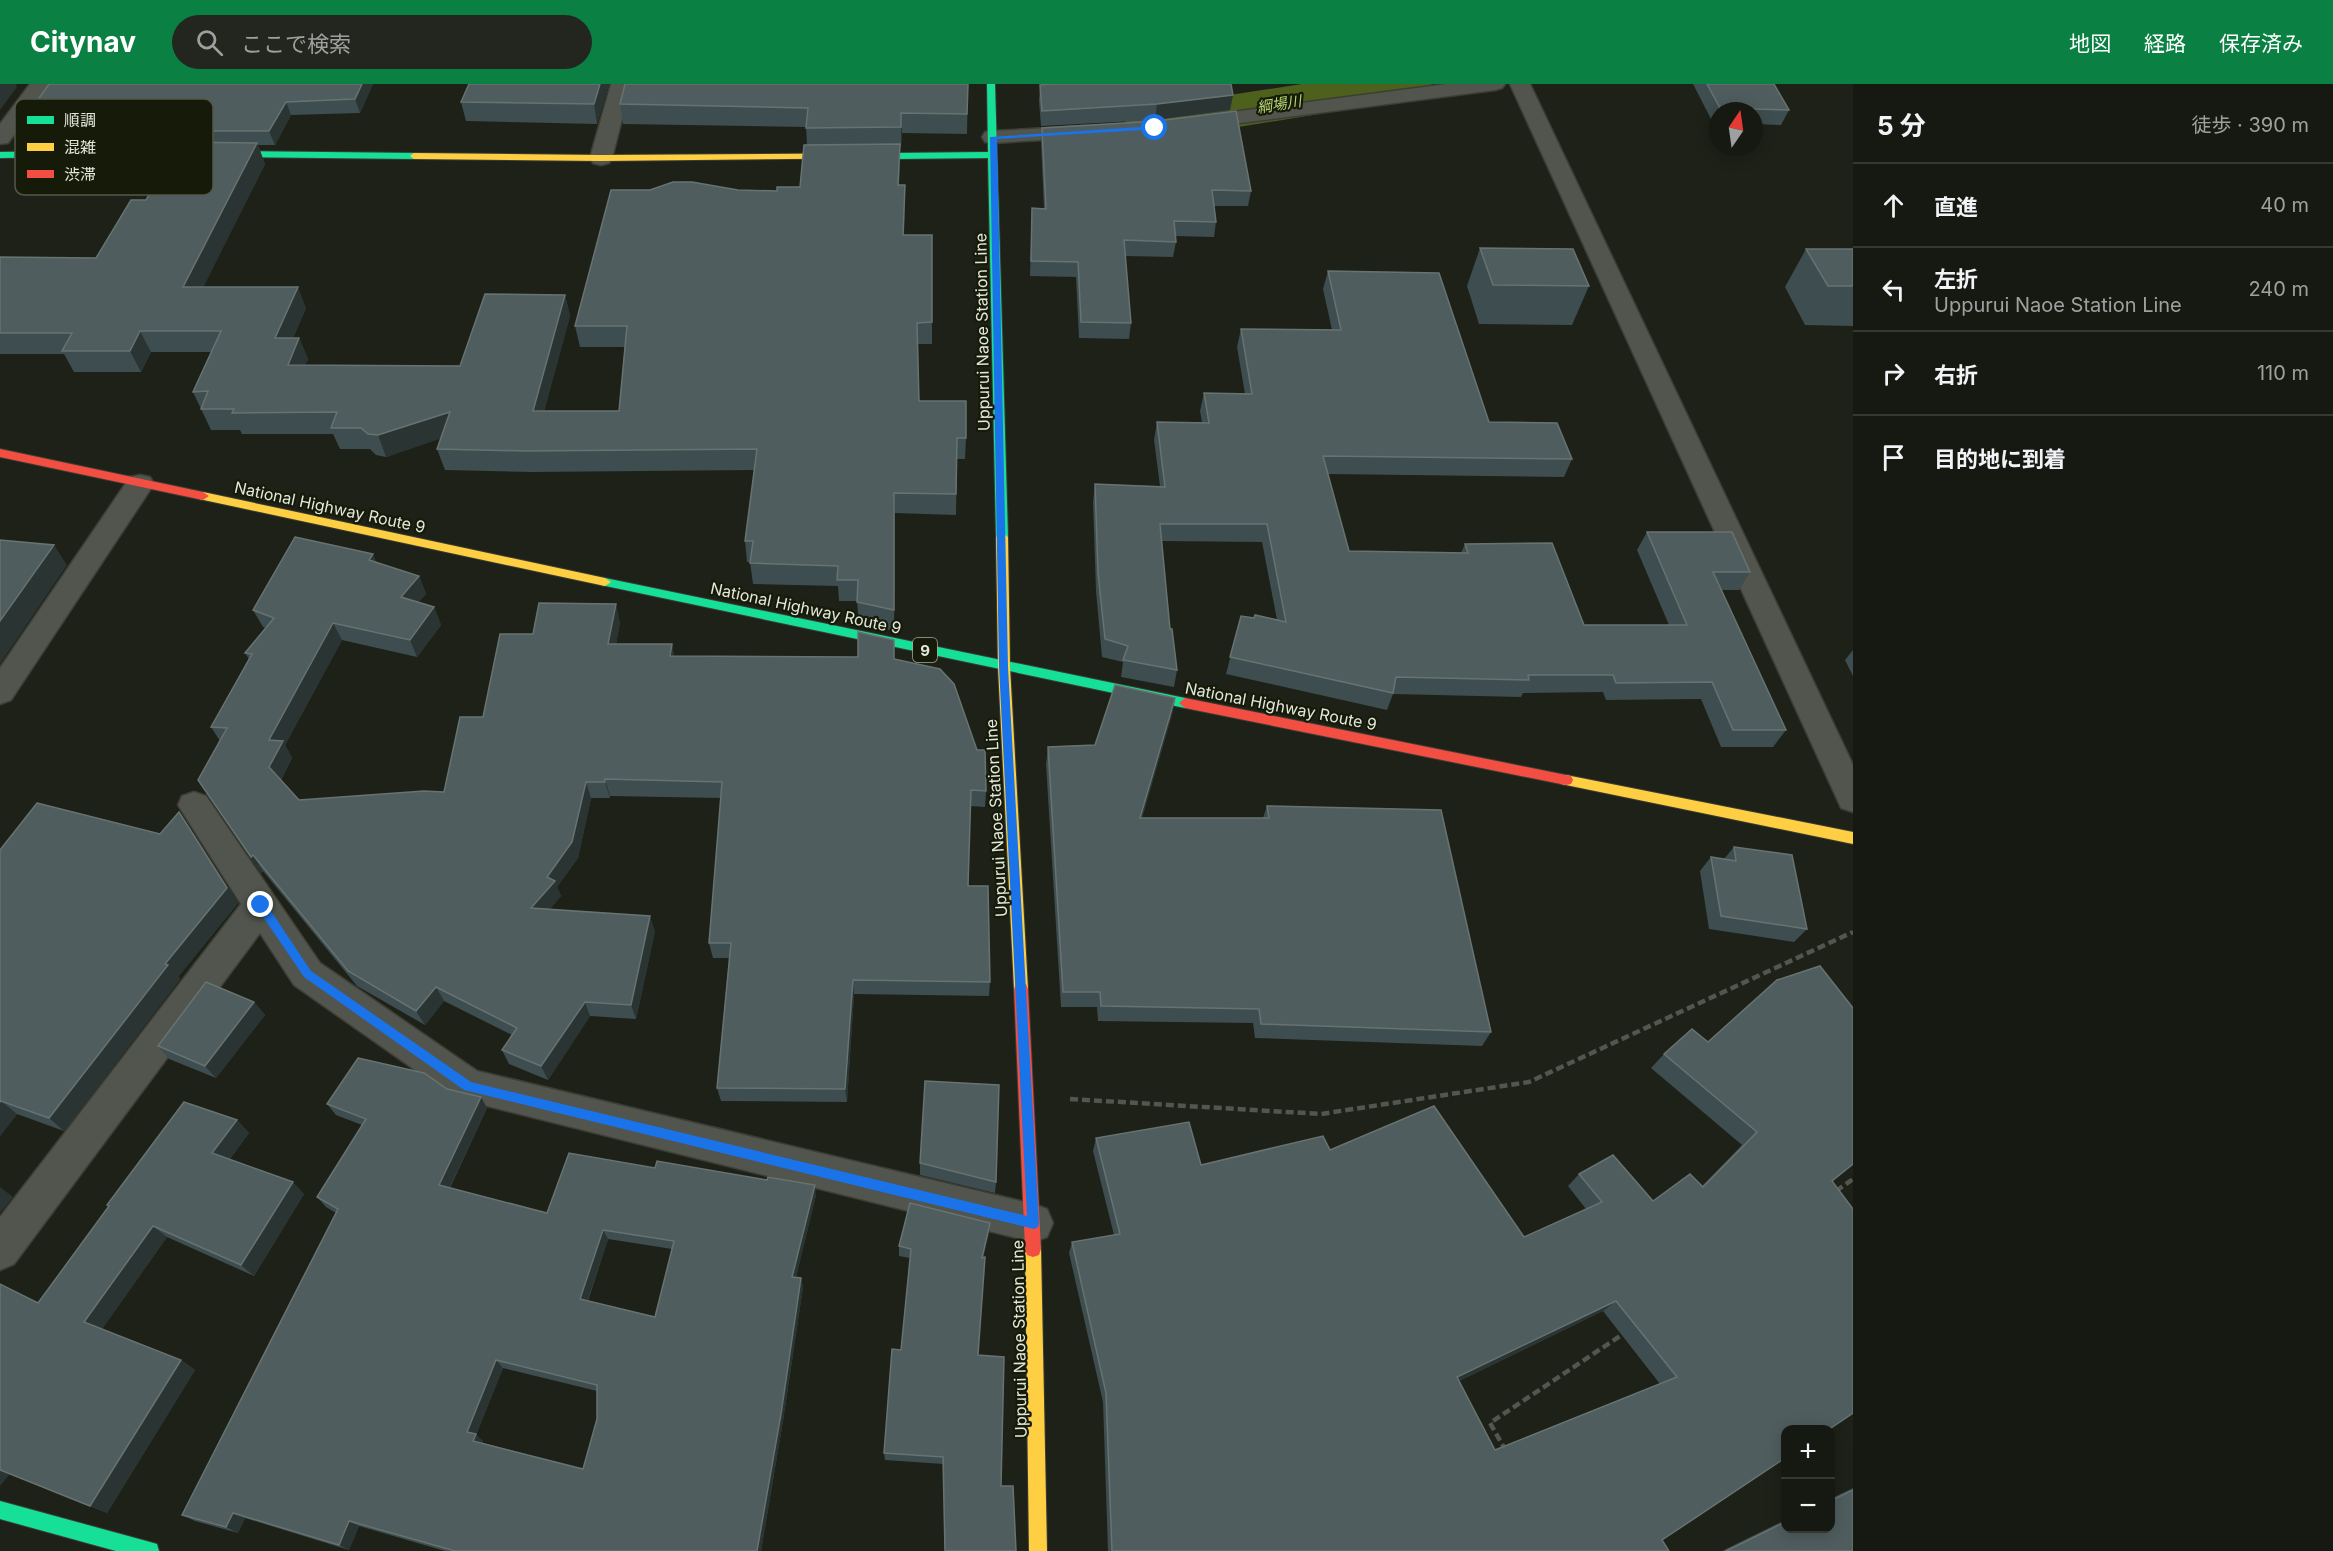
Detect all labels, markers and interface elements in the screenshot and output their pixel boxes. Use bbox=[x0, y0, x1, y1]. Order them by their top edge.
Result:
search box bbox=[172, 15, 592, 69]
text: Citynav bbox=[30, 25, 136, 59]
icon: search bbox=[193, 26, 226, 59]
text: ここで検索 bbox=[241, 31, 351, 57]
text: 地図 bbox=[2069, 31, 2111, 56]
text: 経路 bbox=[2144, 31, 2186, 56]
text: 保存済み bbox=[2219, 31, 2303, 56]
water label: 綱場川 bbox=[1255, 91, 1305, 117]
legend bbox=[15, 99, 213, 195]
north arrow bbox=[1709, 102, 1763, 156]
text: 順調 bbox=[64, 110, 96, 130]
text: 5 分 bbox=[1877, 110, 1926, 141]
text: 徒歩 · 390 m bbox=[2191, 113, 2309, 137]
route start bbox=[1141, 114, 1167, 140]
text: 混雑 bbox=[64, 137, 96, 157]
text: 渋滞 bbox=[64, 164, 96, 184]
icon: ahead bbox=[1877, 189, 1910, 222]
text: 40 m bbox=[2260, 193, 2309, 217]
text: 直進 bbox=[1934, 194, 1978, 220]
street label: Uppurui Naoe Station Line bbox=[970, 233, 994, 431]
text: 左折 bbox=[1934, 266, 1978, 292]
icon: left bbox=[1877, 273, 1910, 306]
text: 240 m bbox=[2248, 277, 2309, 301]
text: Uppurui Naoe Station Line bbox=[1934, 293, 2182, 317]
icon: right bbox=[1877, 357, 1910, 390]
text: 110 m bbox=[2257, 361, 2309, 385]
text: 右折 bbox=[1934, 362, 1978, 388]
icon: arrive bbox=[1877, 441, 1910, 474]
text: 目的地に到着 bbox=[1934, 446, 2066, 472]
street label: National Highway Route 9 bbox=[233, 477, 427, 537]
street label: National Highway Route 9 bbox=[709, 578, 903, 638]
road number: 9 bbox=[913, 638, 937, 662]
street label: National Highway Route 9 bbox=[1183, 678, 1379, 734]
street label: Uppurui Naoe Station Line bbox=[981, 719, 1011, 917]
route end bbox=[247, 891, 273, 917]
street label: Uppurui Naoe Station Line bbox=[1007, 1240, 1031, 1438]
map controls bbox=[1781, 1425, 1835, 1533]
button: + bbox=[1781, 1425, 1835, 1479]
button: − bbox=[1781, 1479, 1835, 1533]

